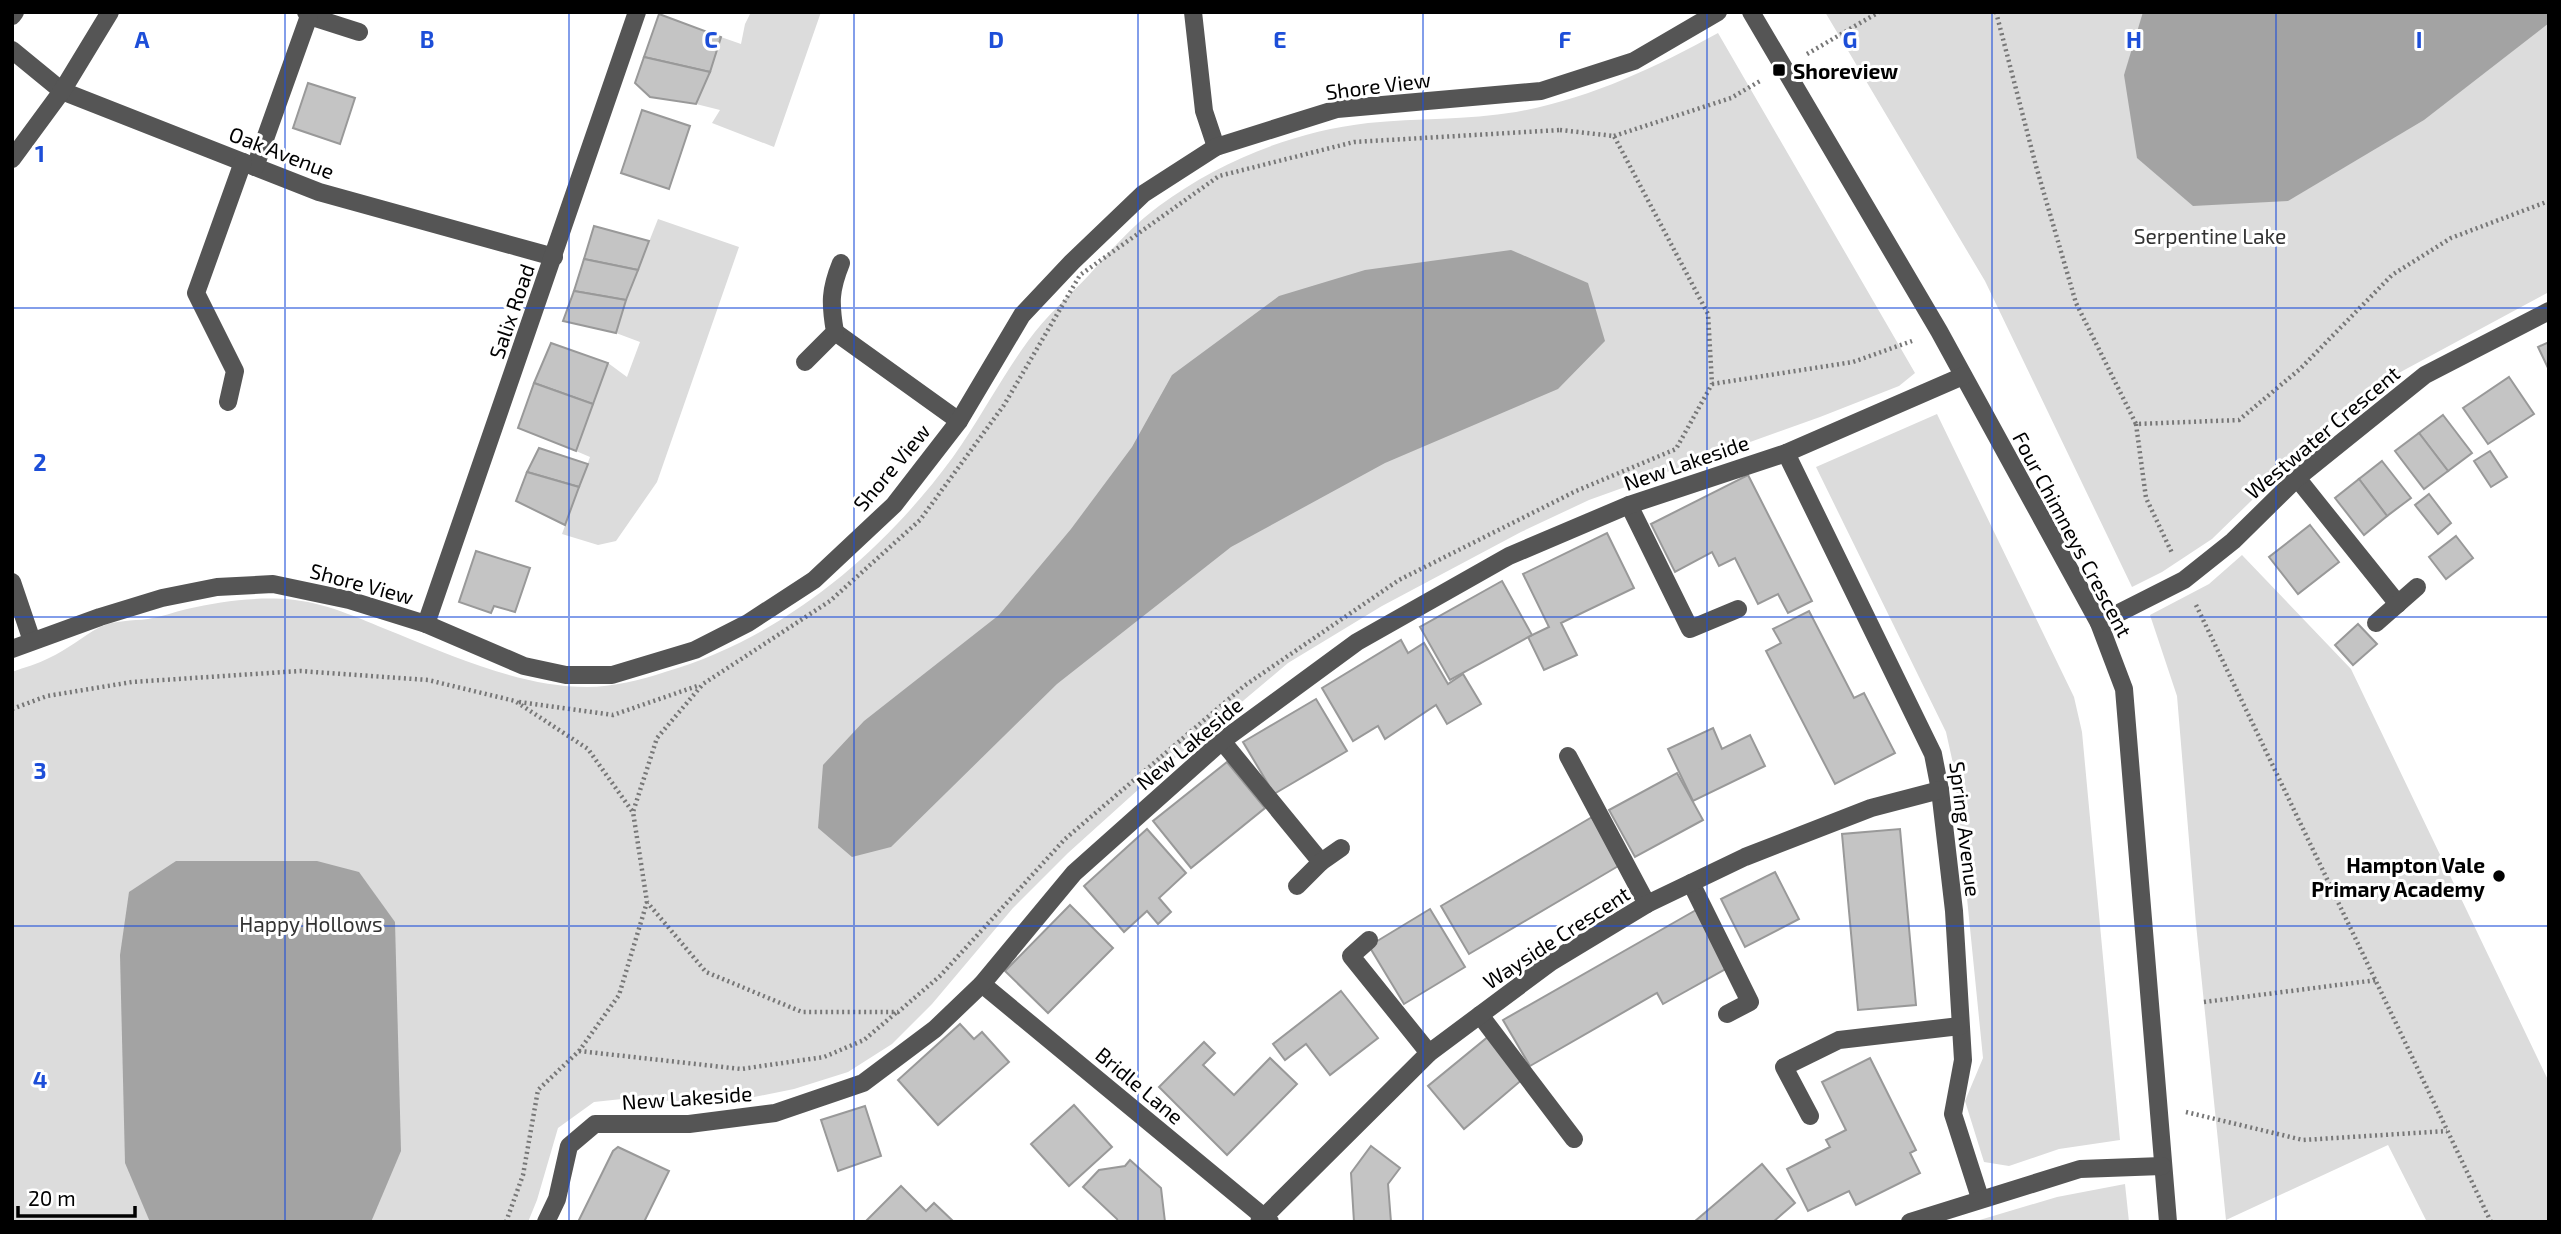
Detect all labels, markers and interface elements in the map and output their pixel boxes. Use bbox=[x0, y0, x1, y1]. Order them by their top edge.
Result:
text: A bbox=[134, 25, 150, 53]
text: B bbox=[420, 25, 434, 53]
text: C bbox=[704, 25, 718, 53]
text: D bbox=[988, 25, 1004, 53]
text: E bbox=[1273, 25, 1287, 53]
text: F bbox=[1559, 25, 1572, 53]
text: G bbox=[1843, 25, 1857, 53]
text: H bbox=[2126, 25, 2142, 53]
text: I bbox=[2416, 25, 2422, 53]
place label: Shoreview bbox=[1793, 58, 1898, 83]
marker: Shoreview bbox=[1771, 62, 1787, 78]
street label: Shore View bbox=[1324, 66, 1432, 104]
street label: Oak Avenue bbox=[226, 121, 338, 183]
text: 1 bbox=[35, 139, 45, 167]
park label: Serpentine Lake bbox=[2134, 223, 2286, 248]
street label: Salix Road bbox=[483, 260, 539, 362]
street label: Westwater Crescent bbox=[2240, 360, 2404, 504]
street label: Shore View bbox=[847, 418, 935, 516]
street label: Four Chimneys Crescent bbox=[2008, 427, 2138, 641]
street label: New Lakeside bbox=[1620, 429, 1752, 495]
text: 2 bbox=[33, 448, 47, 476]
street label: Shore View bbox=[308, 557, 416, 609]
street label: New Lakeside bbox=[1131, 691, 1247, 795]
text: 3 bbox=[33, 756, 47, 784]
street label: Spring Avenue bbox=[1945, 760, 1987, 898]
place label: Hampton Vale Primary Academy bbox=[2311, 852, 2485, 902]
marker: Hampton Vale Primary Academy bbox=[2491, 868, 2507, 884]
street label: Wayside Crescent bbox=[1478, 880, 1634, 994]
park label: Happy Hollows bbox=[239, 911, 383, 936]
street label: Bridle Lane bbox=[1091, 1041, 1189, 1129]
text: 4 bbox=[33, 1065, 47, 1093]
street label: New Lakeside bbox=[621, 1080, 753, 1114]
scale bar bbox=[18, 1174, 135, 1218]
text: 20 m bbox=[28, 1185, 76, 1210]

